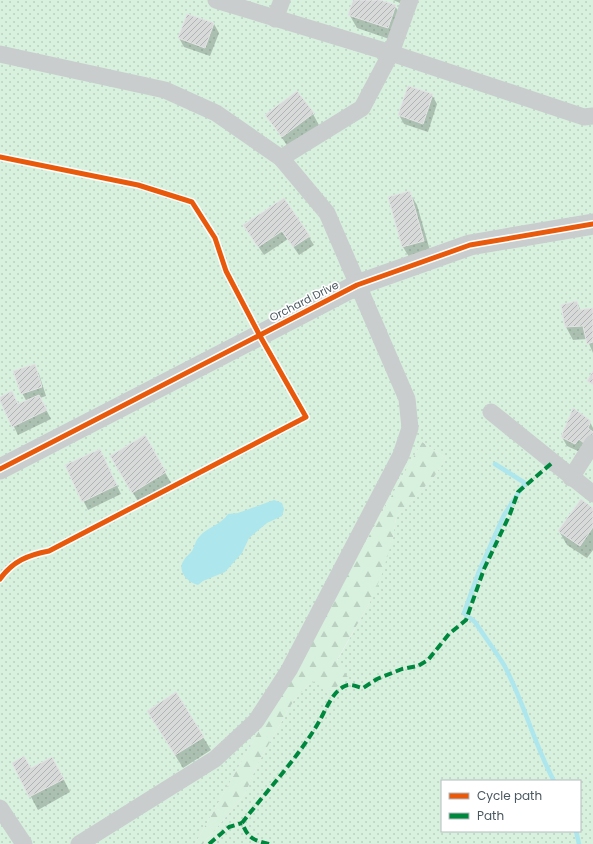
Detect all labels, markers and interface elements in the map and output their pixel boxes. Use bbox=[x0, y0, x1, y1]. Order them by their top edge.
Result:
street label: Orchard Drive bbox=[267, 277, 342, 325]
legend bbox=[441, 780, 581, 832]
text: Cycle path bbox=[477, 787, 542, 804]
text: Path bbox=[477, 807, 504, 824]

